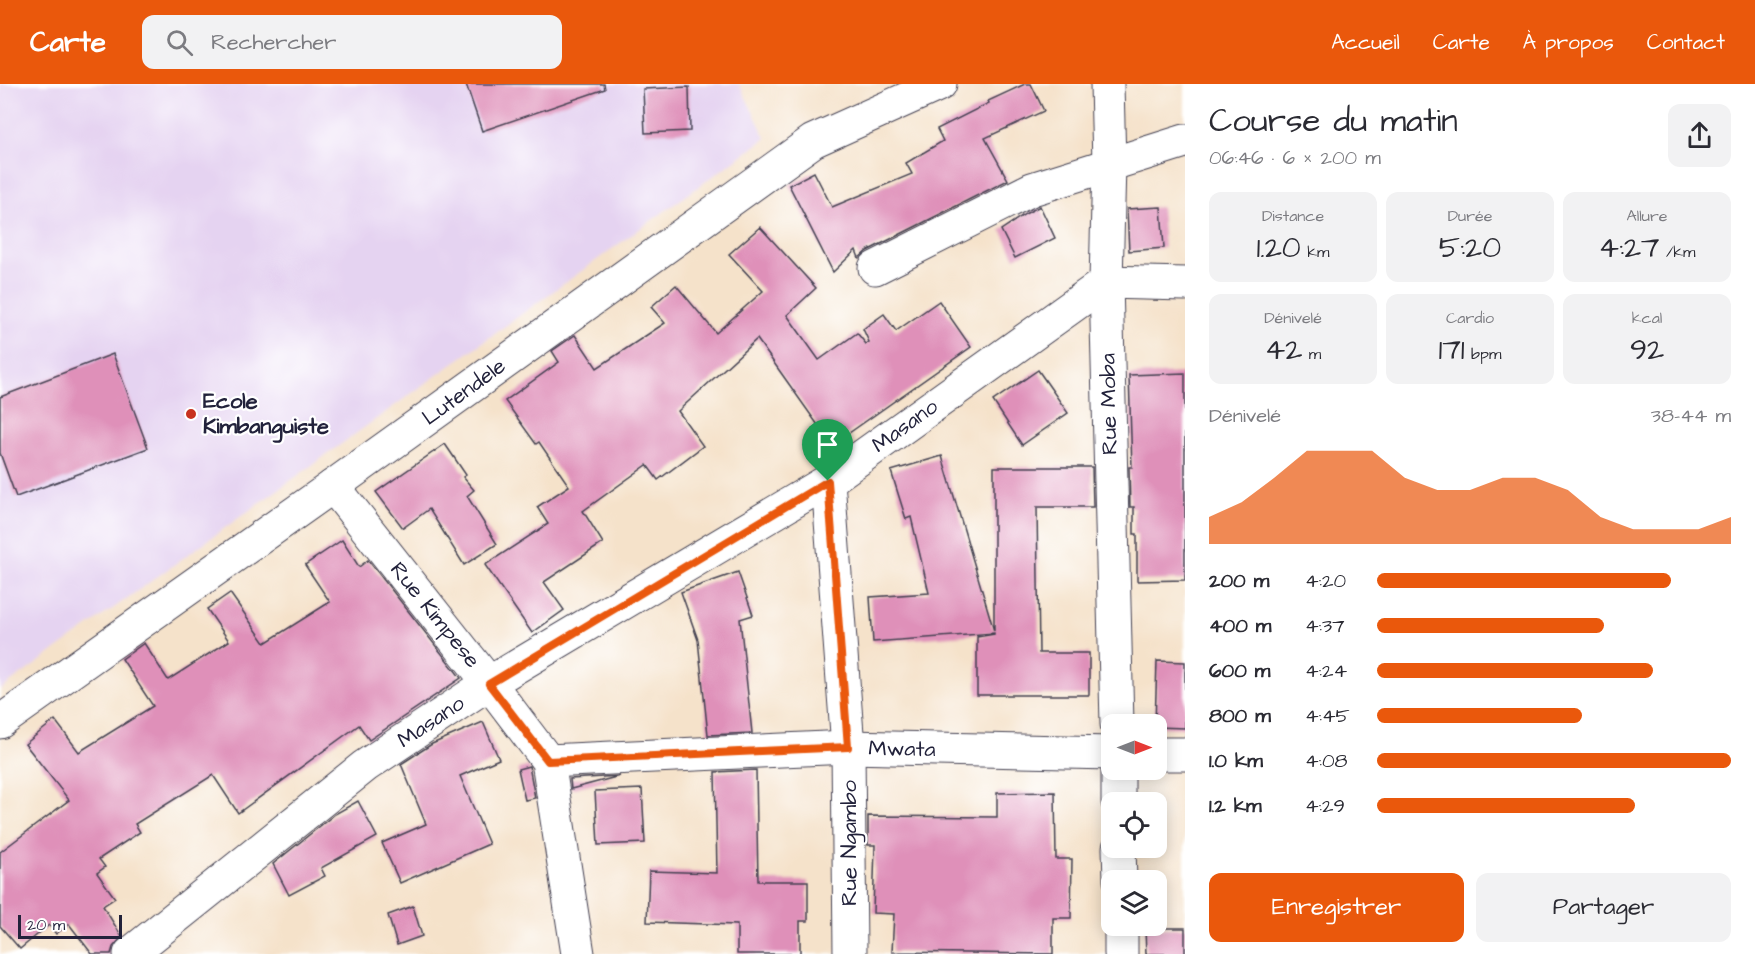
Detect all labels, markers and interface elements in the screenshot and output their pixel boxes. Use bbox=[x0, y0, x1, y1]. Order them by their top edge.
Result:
search box bbox=[142, 15, 562, 69]
text: Carte bbox=[30, 23, 106, 62]
icon: search bbox=[163, 26, 196, 59]
text: Rechercher bbox=[211, 27, 336, 58]
text: Accueil bbox=[1331, 28, 1400, 57]
text: Carte bbox=[1433, 28, 1490, 57]
text: À propos bbox=[1523, 28, 1614, 57]
text: Contact bbox=[1647, 28, 1725, 57]
text: Course du matin bbox=[1209, 98, 1458, 144]
button: share bbox=[1668, 104, 1731, 167]
text: 06:46 · 6 × 200 m bbox=[1209, 144, 1381, 172]
text: Distance bbox=[1262, 205, 1324, 227]
text: Durée bbox=[1448, 205, 1492, 227]
text: Allure bbox=[1627, 205, 1667, 227]
text: 1.20 bbox=[1257, 227, 1301, 269]
text: 5:20 bbox=[1439, 227, 1501, 269]
text: 4:27 bbox=[1598, 227, 1660, 269]
text: km bbox=[1301, 241, 1329, 263]
text: /km bbox=[1660, 241, 1696, 263]
text: Dénivelé bbox=[1264, 307, 1322, 329]
text: Cardio bbox=[1446, 307, 1494, 329]
text: kcal bbox=[1632, 307, 1662, 329]
text: 42 bbox=[1265, 329, 1302, 371]
text: 171 bbox=[1439, 329, 1465, 371]
text: 92 bbox=[1630, 329, 1664, 371]
text: m bbox=[1302, 343, 1321, 365]
text: bpm bbox=[1465, 343, 1501, 365]
street label: Lutendele bbox=[416, 351, 512, 433]
street label: Rue Moba bbox=[1093, 353, 1125, 455]
place label: Ecole Kimbanguiste bbox=[203, 386, 329, 443]
street label: Masano bbox=[866, 391, 945, 461]
text: Dénivelé bbox=[1209, 402, 1281, 430]
text: 38–44 m bbox=[1651, 402, 1731, 430]
marker: Ecole Kimbanguiste bbox=[184, 407, 198, 421]
pin bbox=[802, 419, 853, 481]
icon: arrive bbox=[811, 428, 844, 461]
street label: Rue Kimpese bbox=[383, 555, 488, 675]
text: 200 m bbox=[1209, 567, 1269, 595]
text: 4:20 bbox=[1305, 567, 1346, 595]
text: 400 m bbox=[1209, 612, 1271, 640]
text: 4:37 bbox=[1305, 612, 1344, 640]
text: 600 m bbox=[1209, 657, 1270, 685]
text: 4:24 bbox=[1305, 657, 1347, 685]
street label: Masano bbox=[391, 688, 471, 756]
text: 800 m bbox=[1209, 702, 1271, 730]
text: 4:45 bbox=[1305, 702, 1350, 730]
north arrow bbox=[1101, 714, 1167, 780]
map controls bbox=[1101, 714, 1167, 936]
street label: Mwata bbox=[868, 733, 936, 765]
text: 1.0 km bbox=[1209, 747, 1263, 775]
text: 4:08 bbox=[1305, 747, 1348, 775]
street label: Rue Ngambo bbox=[834, 780, 866, 906]
button: locate bbox=[1101, 792, 1167, 858]
text: 1.2 km bbox=[1209, 792, 1262, 820]
text: 4:29 bbox=[1305, 792, 1345, 820]
button: layers bbox=[1101, 870, 1167, 936]
button: Enregistrer bbox=[1209, 873, 1464, 942]
button: Partager bbox=[1476, 873, 1731, 942]
scale bar bbox=[18, 912, 122, 940]
text: 20 m bbox=[27, 914, 65, 936]

